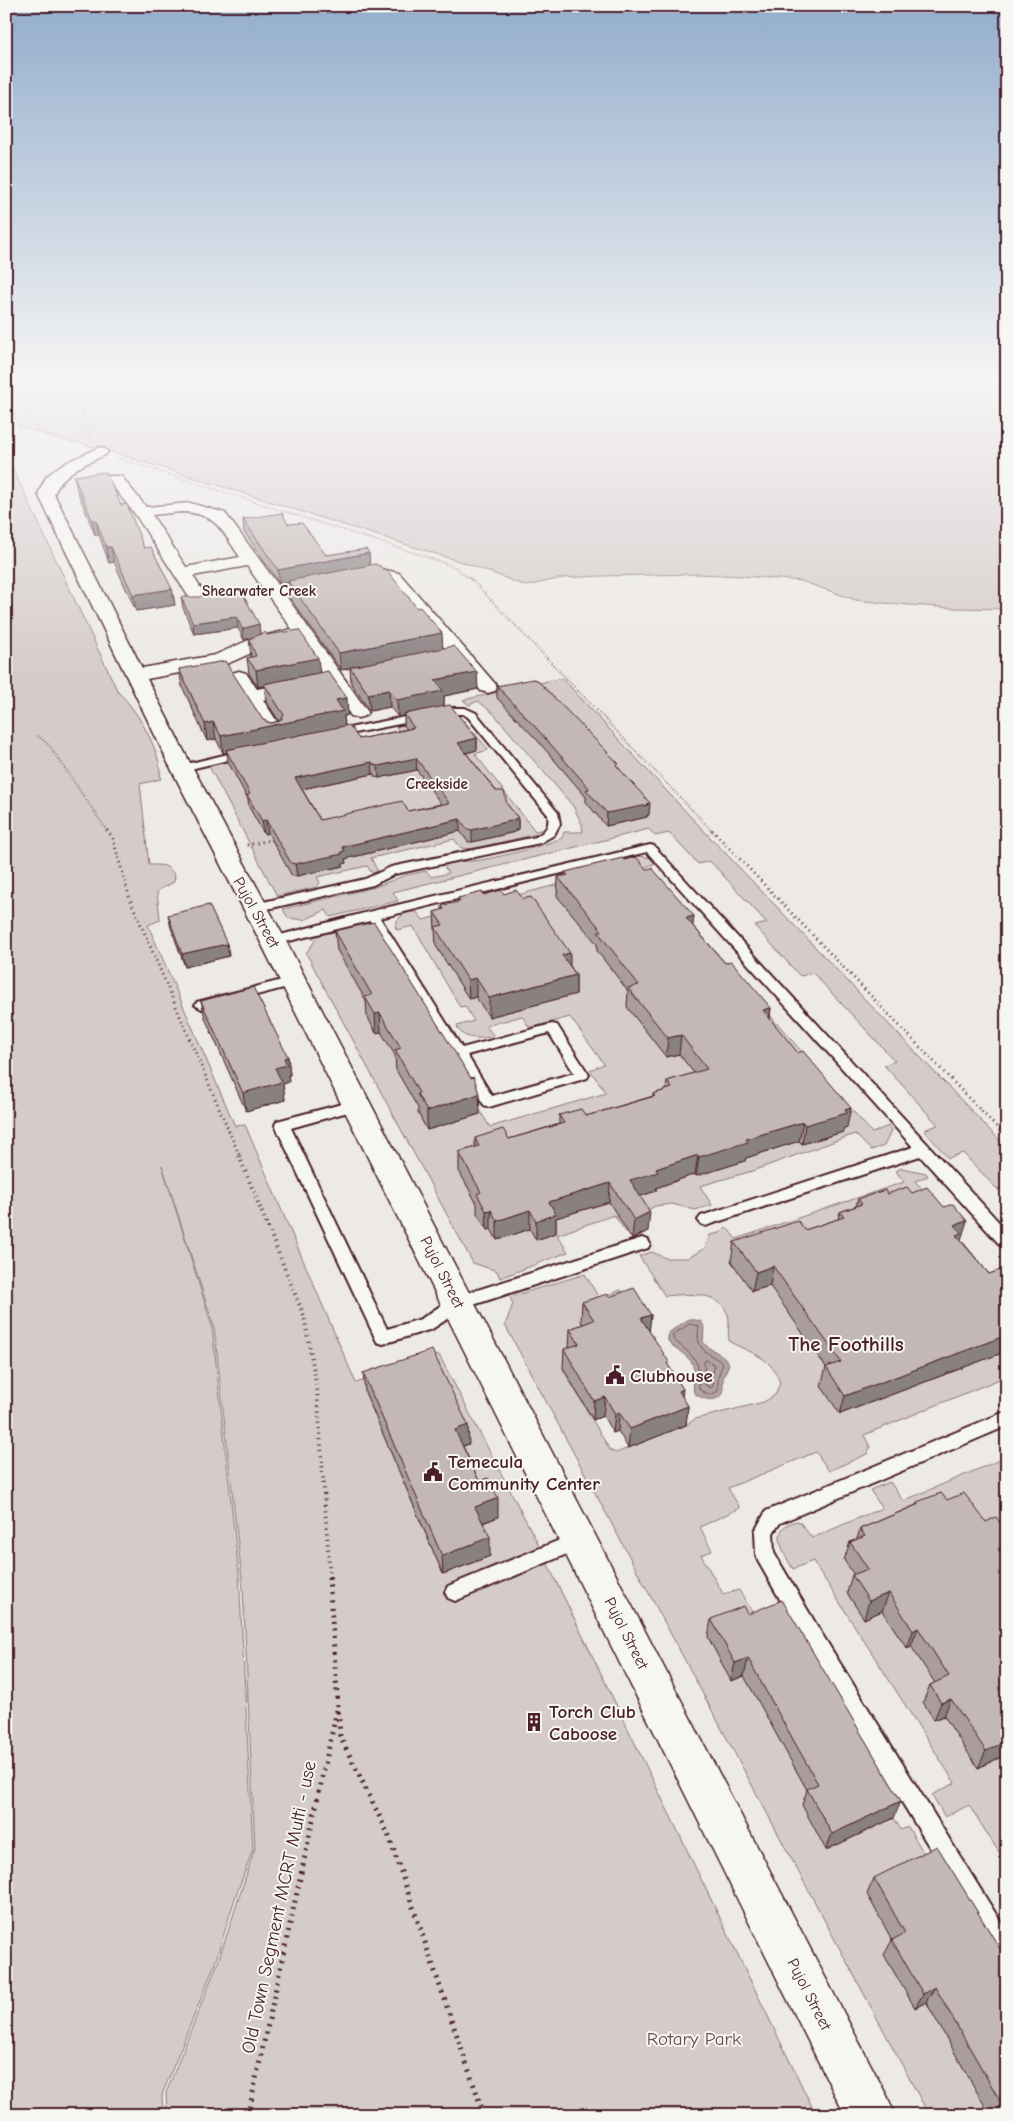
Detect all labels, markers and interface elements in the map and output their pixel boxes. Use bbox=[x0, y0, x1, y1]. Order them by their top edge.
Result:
district label: Shearwater Creek bbox=[202, 582, 317, 600]
district label: Creekside bbox=[406, 775, 468, 793]
street label: Pujol Street bbox=[229, 874, 283, 951]
street label: Pujol Street bbox=[416, 1233, 468, 1312]
district label: The Foothills bbox=[788, 1332, 904, 1356]
public building icon: Clubhouse bbox=[604, 1364, 626, 1386]
place label: Clubhouse bbox=[630, 1365, 713, 1387]
place label: Temecula Community Center bbox=[448, 1451, 600, 1495]
public building icon: Temecula Community Center bbox=[422, 1461, 444, 1483]
street label: Pujol Street bbox=[600, 1594, 652, 1673]
place label: Torch Club Caboose bbox=[549, 1701, 636, 1745]
building icon: Torch Club Caboose bbox=[523, 1711, 545, 1733]
street label: Old Town Segment MCRT Multi - use bbox=[237, 1759, 321, 2056]
street label: Pujol Street bbox=[783, 1955, 835, 2034]
park label: Rotary Park bbox=[647, 2028, 742, 2050]

